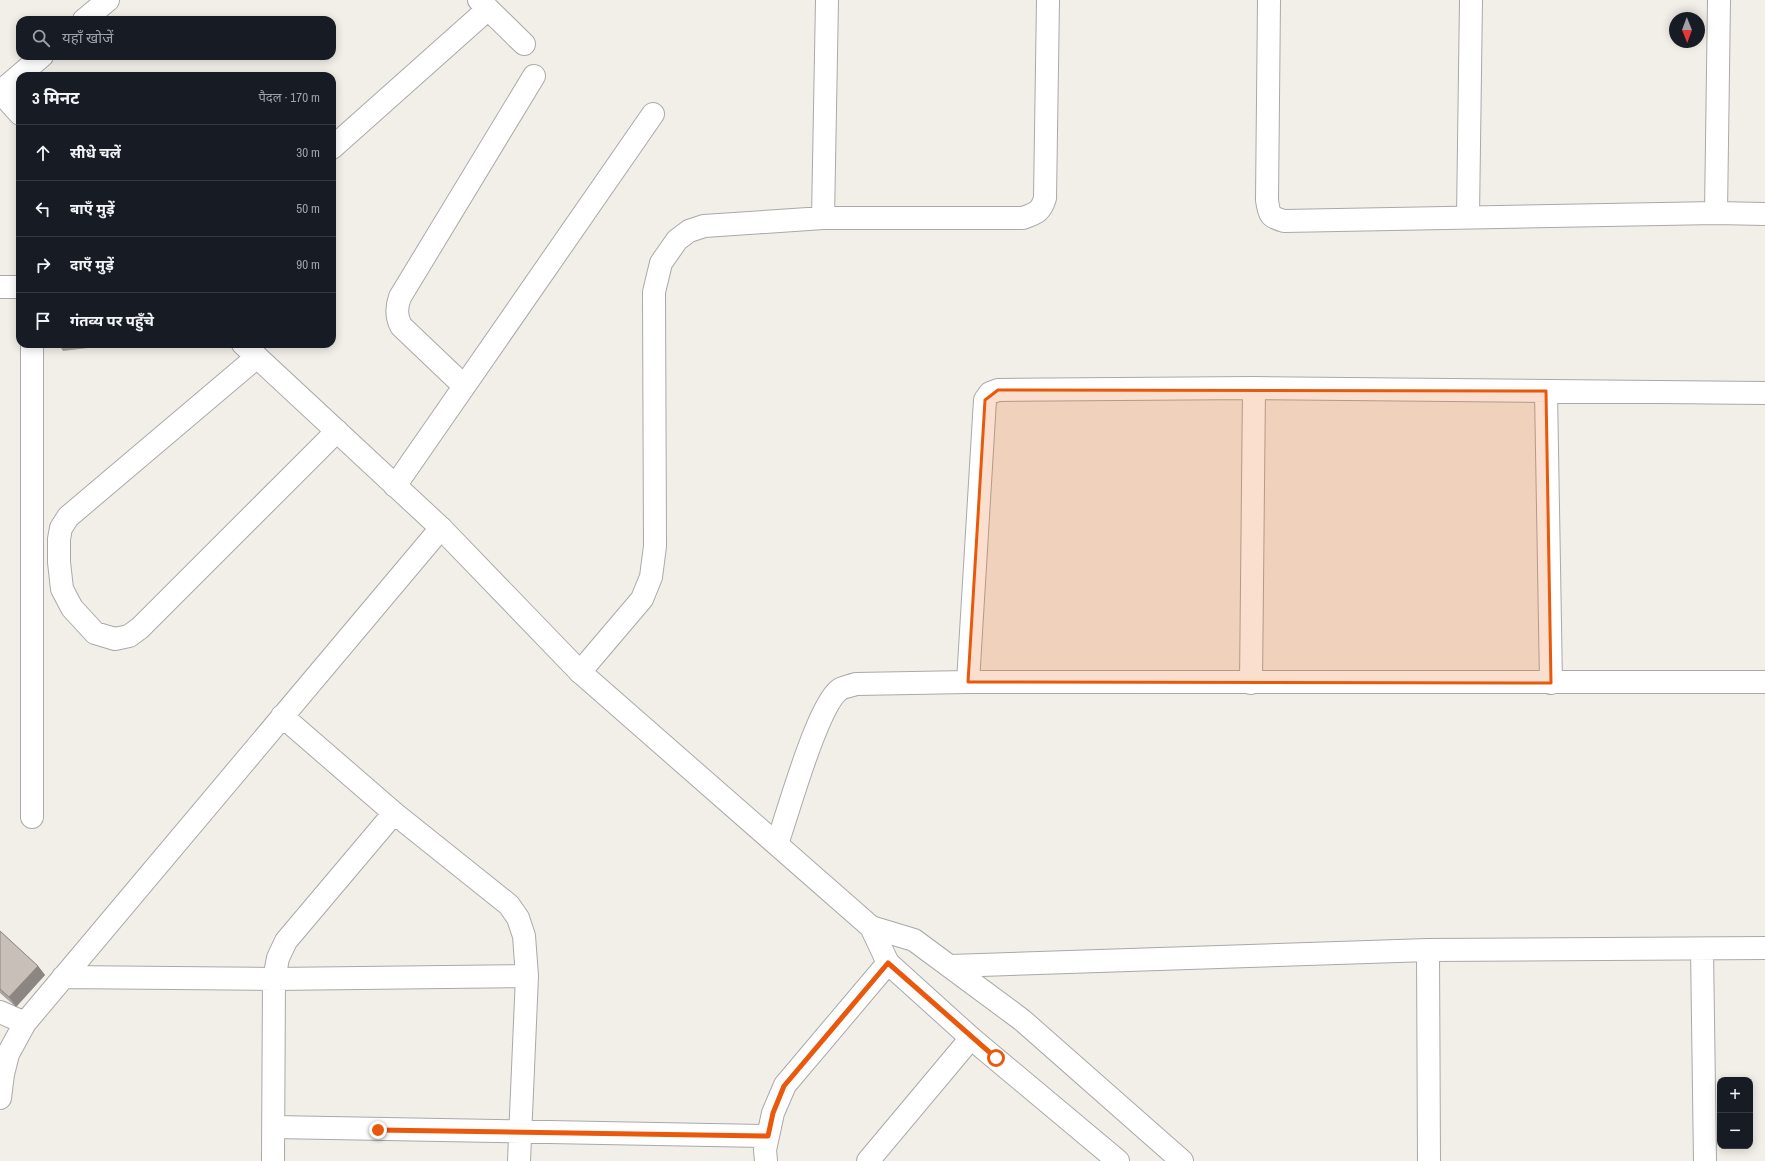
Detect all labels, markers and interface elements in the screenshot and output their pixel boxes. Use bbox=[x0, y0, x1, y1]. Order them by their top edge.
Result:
north arrow bbox=[1669, 12, 1705, 48]
search box bbox=[16, 16, 336, 60]
icon: search bbox=[30, 27, 52, 49]
text: यहाँ खोजें bbox=[62, 27, 113, 48]
text: 3 मिनट bbox=[32, 86, 79, 109]
text: पैदल · 170 m bbox=[258, 89, 320, 106]
icon: ahead bbox=[32, 142, 54, 164]
text: सीधे चलें bbox=[70, 142, 121, 163]
text: 30 m bbox=[296, 144, 320, 161]
icon: left bbox=[32, 198, 54, 220]
text: बाएँ मुड़ें bbox=[70, 198, 115, 219]
text: 50 m bbox=[296, 200, 320, 217]
icon: right bbox=[32, 254, 54, 276]
text: दाएँ मुड़ें bbox=[70, 254, 114, 275]
text: 90 m bbox=[296, 256, 320, 273]
icon: arrive bbox=[32, 310, 54, 332]
text: गंतव्य पर पहुँचे bbox=[70, 310, 154, 331]
route start bbox=[987, 1049, 1005, 1067]
map controls bbox=[1717, 1077, 1753, 1149]
button: + bbox=[1717, 1077, 1753, 1113]
button: − bbox=[1717, 1113, 1753, 1149]
route end bbox=[369, 1121, 387, 1139]

